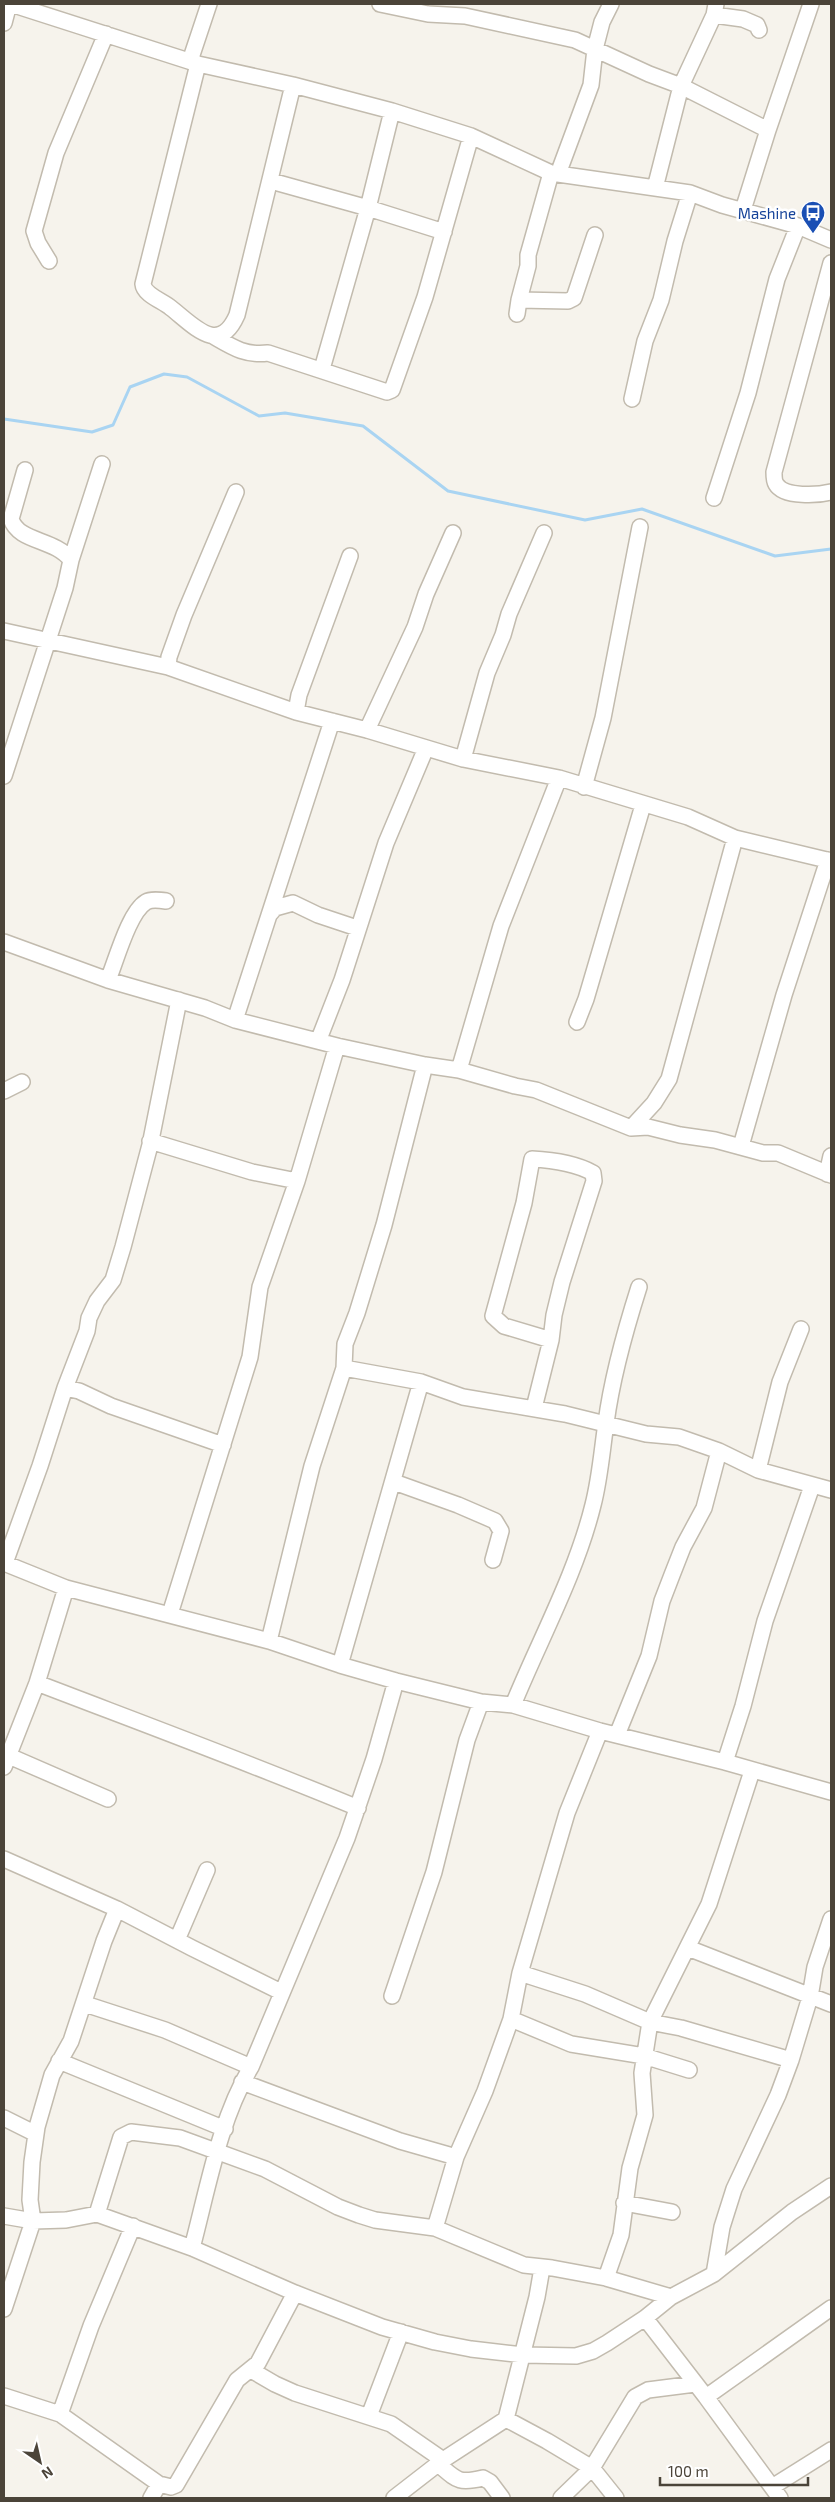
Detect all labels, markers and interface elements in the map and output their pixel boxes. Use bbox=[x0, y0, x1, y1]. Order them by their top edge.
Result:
bus stop icon: Mashine bbox=[800, 200, 826, 234]
place label: Mashine bbox=[738, 204, 796, 222]
north arrow bbox=[15, 2437, 65, 2487]
scale bar bbox=[660, 2454, 808, 2486]
text: 100 m bbox=[668, 2462, 709, 2480]
text: N bbox=[39, 2463, 56, 2483]

